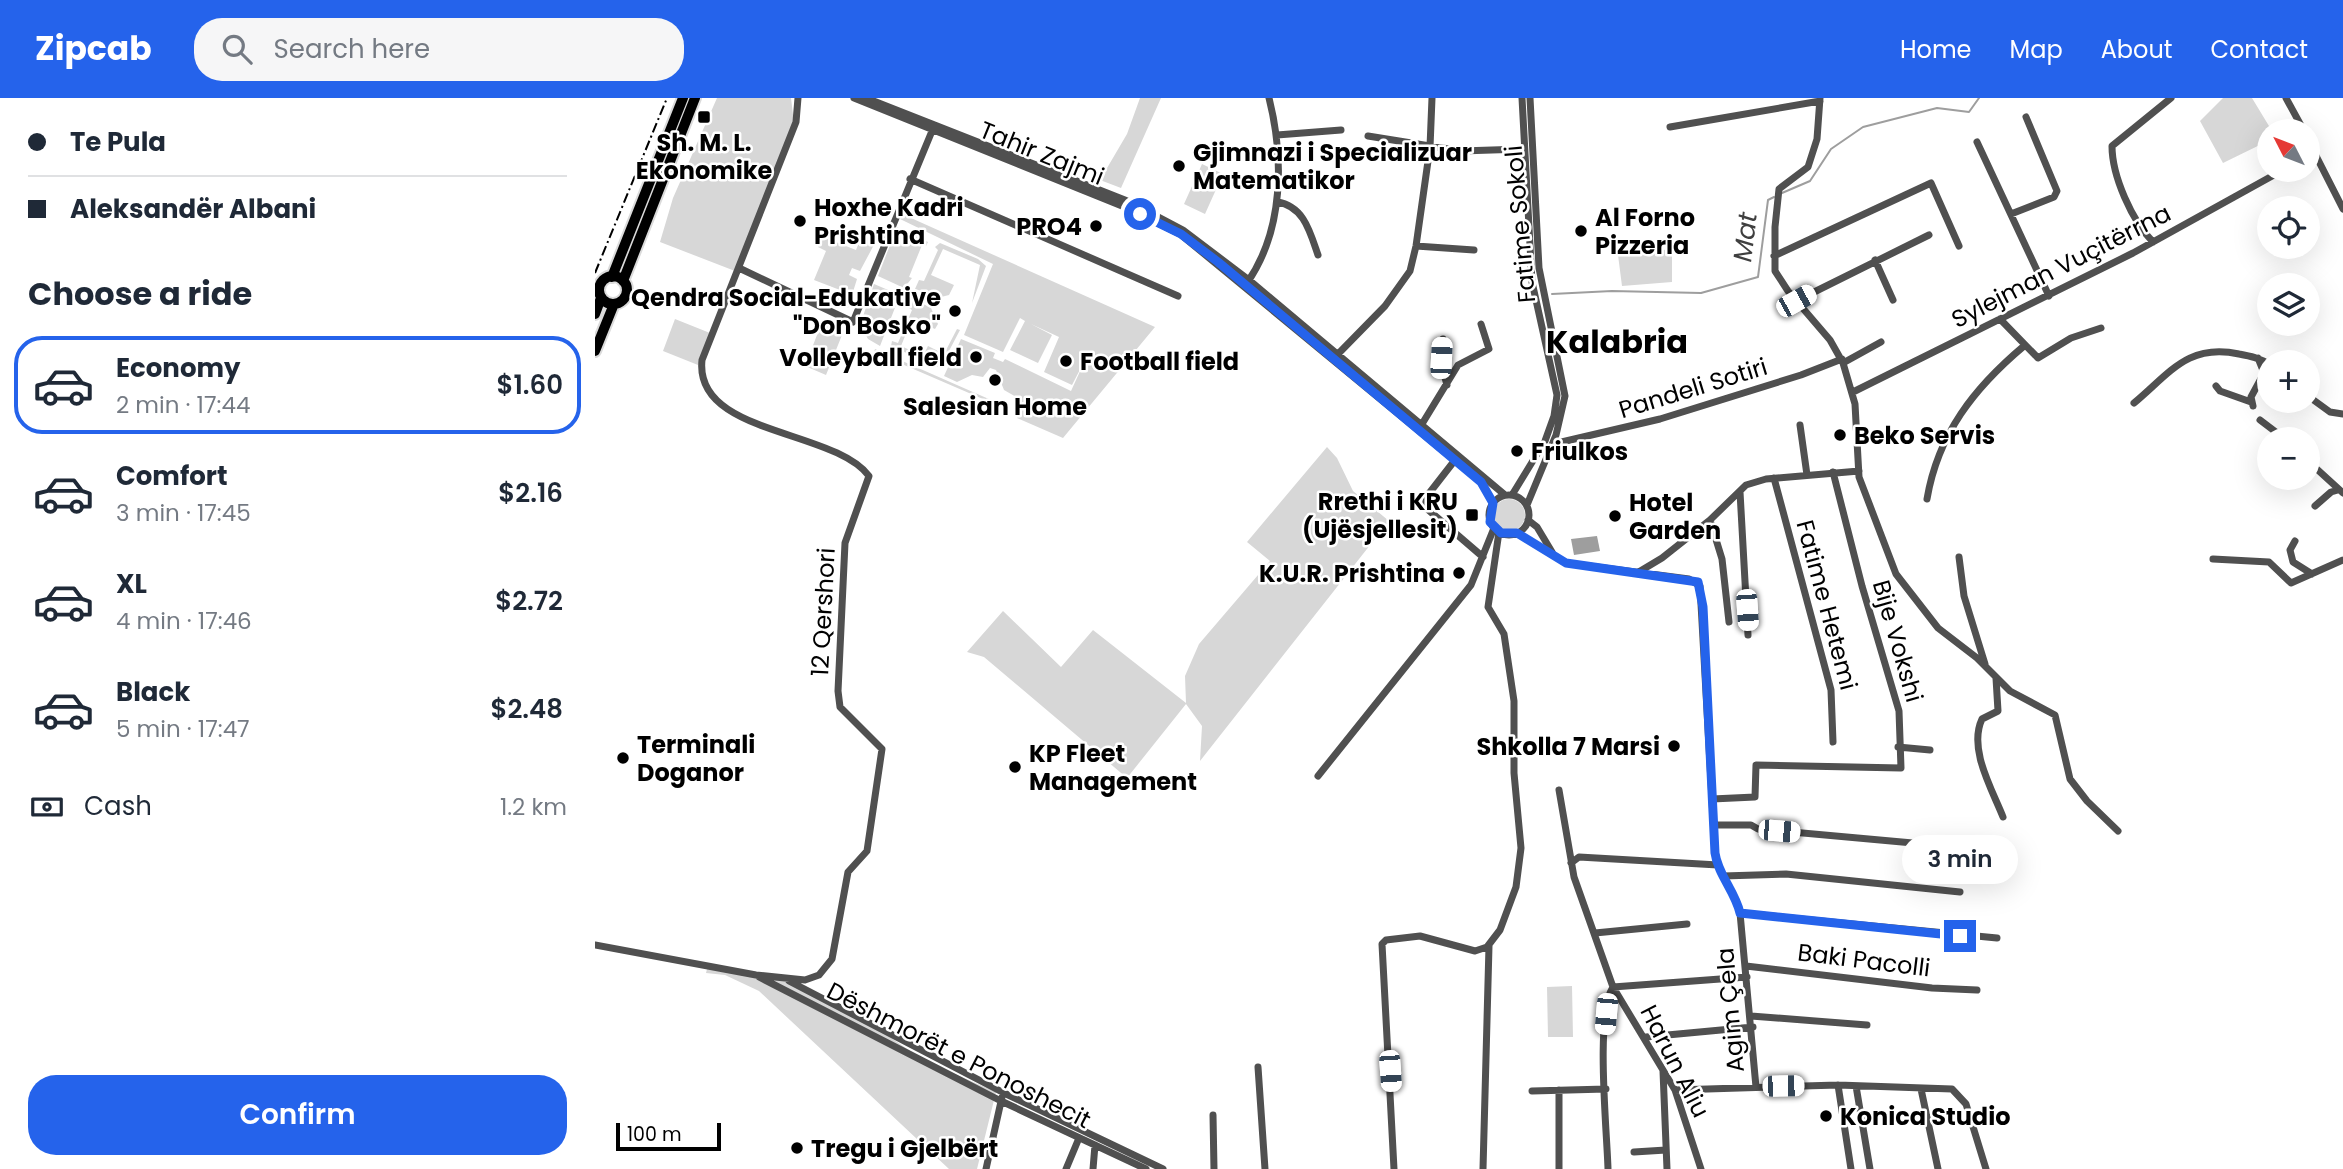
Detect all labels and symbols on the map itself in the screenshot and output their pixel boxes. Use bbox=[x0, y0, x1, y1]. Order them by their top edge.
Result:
marker: Sh. M. L. Ekonomike bbox=[696, 109, 712, 125]
street label: Tahir Zajmi bbox=[975, 113, 1109, 193]
north arrow bbox=[2257, 119, 2321, 182]
place label: Sh. M. L. Ekonomike bbox=[636, 126, 773, 187]
place label: Gjimnazi i Specializuar Matematikor bbox=[1193, 136, 1472, 197]
street label: Fatime Sokoli bbox=[1497, 144, 1543, 304]
marker: Gjimnazi i Specializuar Matematikor bbox=[1171, 158, 1187, 174]
place label: Hoxhe Kadri Prishtina bbox=[814, 191, 964, 252]
street label: Sylejman Vuçitërrna bbox=[1946, 196, 2176, 336]
route start bbox=[1124, 198, 1156, 230]
place label: Al Forno Pizzeria bbox=[1595, 201, 1695, 262]
place label: PRO4 bbox=[1016, 210, 1082, 243]
water label: Mat bbox=[1724, 210, 1766, 264]
marker: Hoxhe Kadri Prishtina bbox=[792, 213, 808, 229]
marker: PRO4 bbox=[1088, 218, 1104, 234]
marker: Al Forno Pizzeria bbox=[1573, 223, 1589, 239]
place label: Qendra Social-Edukative "Don Bosko" bbox=[631, 281, 941, 342]
car bbox=[1773, 282, 1820, 320]
marker: Qendra Social-Edukative "Don Bosko" bbox=[947, 303, 963, 319]
district label: Kalabria bbox=[1546, 319, 1688, 364]
car bbox=[1430, 336, 1453, 380]
place label: Volleyball field bbox=[779, 341, 962, 374]
place label: Football field bbox=[1080, 345, 1239, 378]
marker: Volleyball field bbox=[968, 349, 984, 365]
street label: Pandeli Sotiri bbox=[1615, 350, 1771, 426]
marker: Football field bbox=[1058, 353, 1074, 369]
marker: Salesian Home bbox=[987, 372, 1003, 388]
place label: Salesian Home bbox=[903, 390, 1087, 423]
place label: Beko Servis bbox=[1854, 419, 1995, 452]
marker: Beko Servis bbox=[1832, 427, 1848, 443]
place label: Friulkos bbox=[1531, 435, 1628, 468]
marker: Friulkos bbox=[1509, 443, 1525, 459]
place label: Rrethi i KRU (Ujësjellesit) bbox=[1302, 485, 1458, 546]
place label: Hotel Garden bbox=[1629, 486, 1721, 547]
marker: Rrethi i KRU (Ujësjellesit) bbox=[1464, 507, 1480, 523]
marker: Hotel Garden bbox=[1607, 508, 1623, 524]
street label: Fatime Hetemi bbox=[1788, 516, 1866, 694]
street label: 12 Qershori bbox=[803, 547, 843, 677]
place label: K.U.R. Prishtina bbox=[1259, 557, 1445, 590]
marker: K.U.R. Prishtina bbox=[1451, 565, 1467, 581]
street label: Bije Vokshi bbox=[1865, 576, 1931, 706]
car bbox=[1736, 588, 1759, 632]
place label: Terminali Doganor bbox=[637, 728, 755, 789]
place label: Shkolla 7 Marsi bbox=[1476, 730, 1660, 763]
place label: KP Fleet Management bbox=[1029, 737, 1197, 798]
marker: Shkolla 7 Marsi bbox=[1666, 738, 1682, 754]
marker: Terminali Doganor bbox=[615, 750, 631, 766]
marker: KP Fleet Management bbox=[1007, 759, 1023, 775]
car bbox=[1758, 819, 1801, 843]
callout: 3 min bbox=[1902, 834, 2018, 884]
route end bbox=[1944, 920, 1976, 952]
street label: Baki Pacolli bbox=[1796, 935, 1932, 985]
street label: Agim Çela bbox=[1708, 946, 1752, 1074]
street label: Dëshmorët e Ponoshecit bbox=[821, 974, 1097, 1136]
car bbox=[1594, 992, 1619, 1036]
street label: Harun Aliu bbox=[1633, 999, 1717, 1123]
car bbox=[1379, 1049, 1402, 1093]
car bbox=[1762, 1075, 1805, 1097]
place label: Konica Studio bbox=[1840, 1100, 2011, 1133]
marker: Konica Studio bbox=[1818, 1108, 1834, 1124]
scale bar bbox=[616, 1120, 721, 1152]
place label: Tregu i Gjelbërt bbox=[811, 1132, 998, 1165]
marker: Tregu i Gjelbërt bbox=[789, 1140, 805, 1156]

